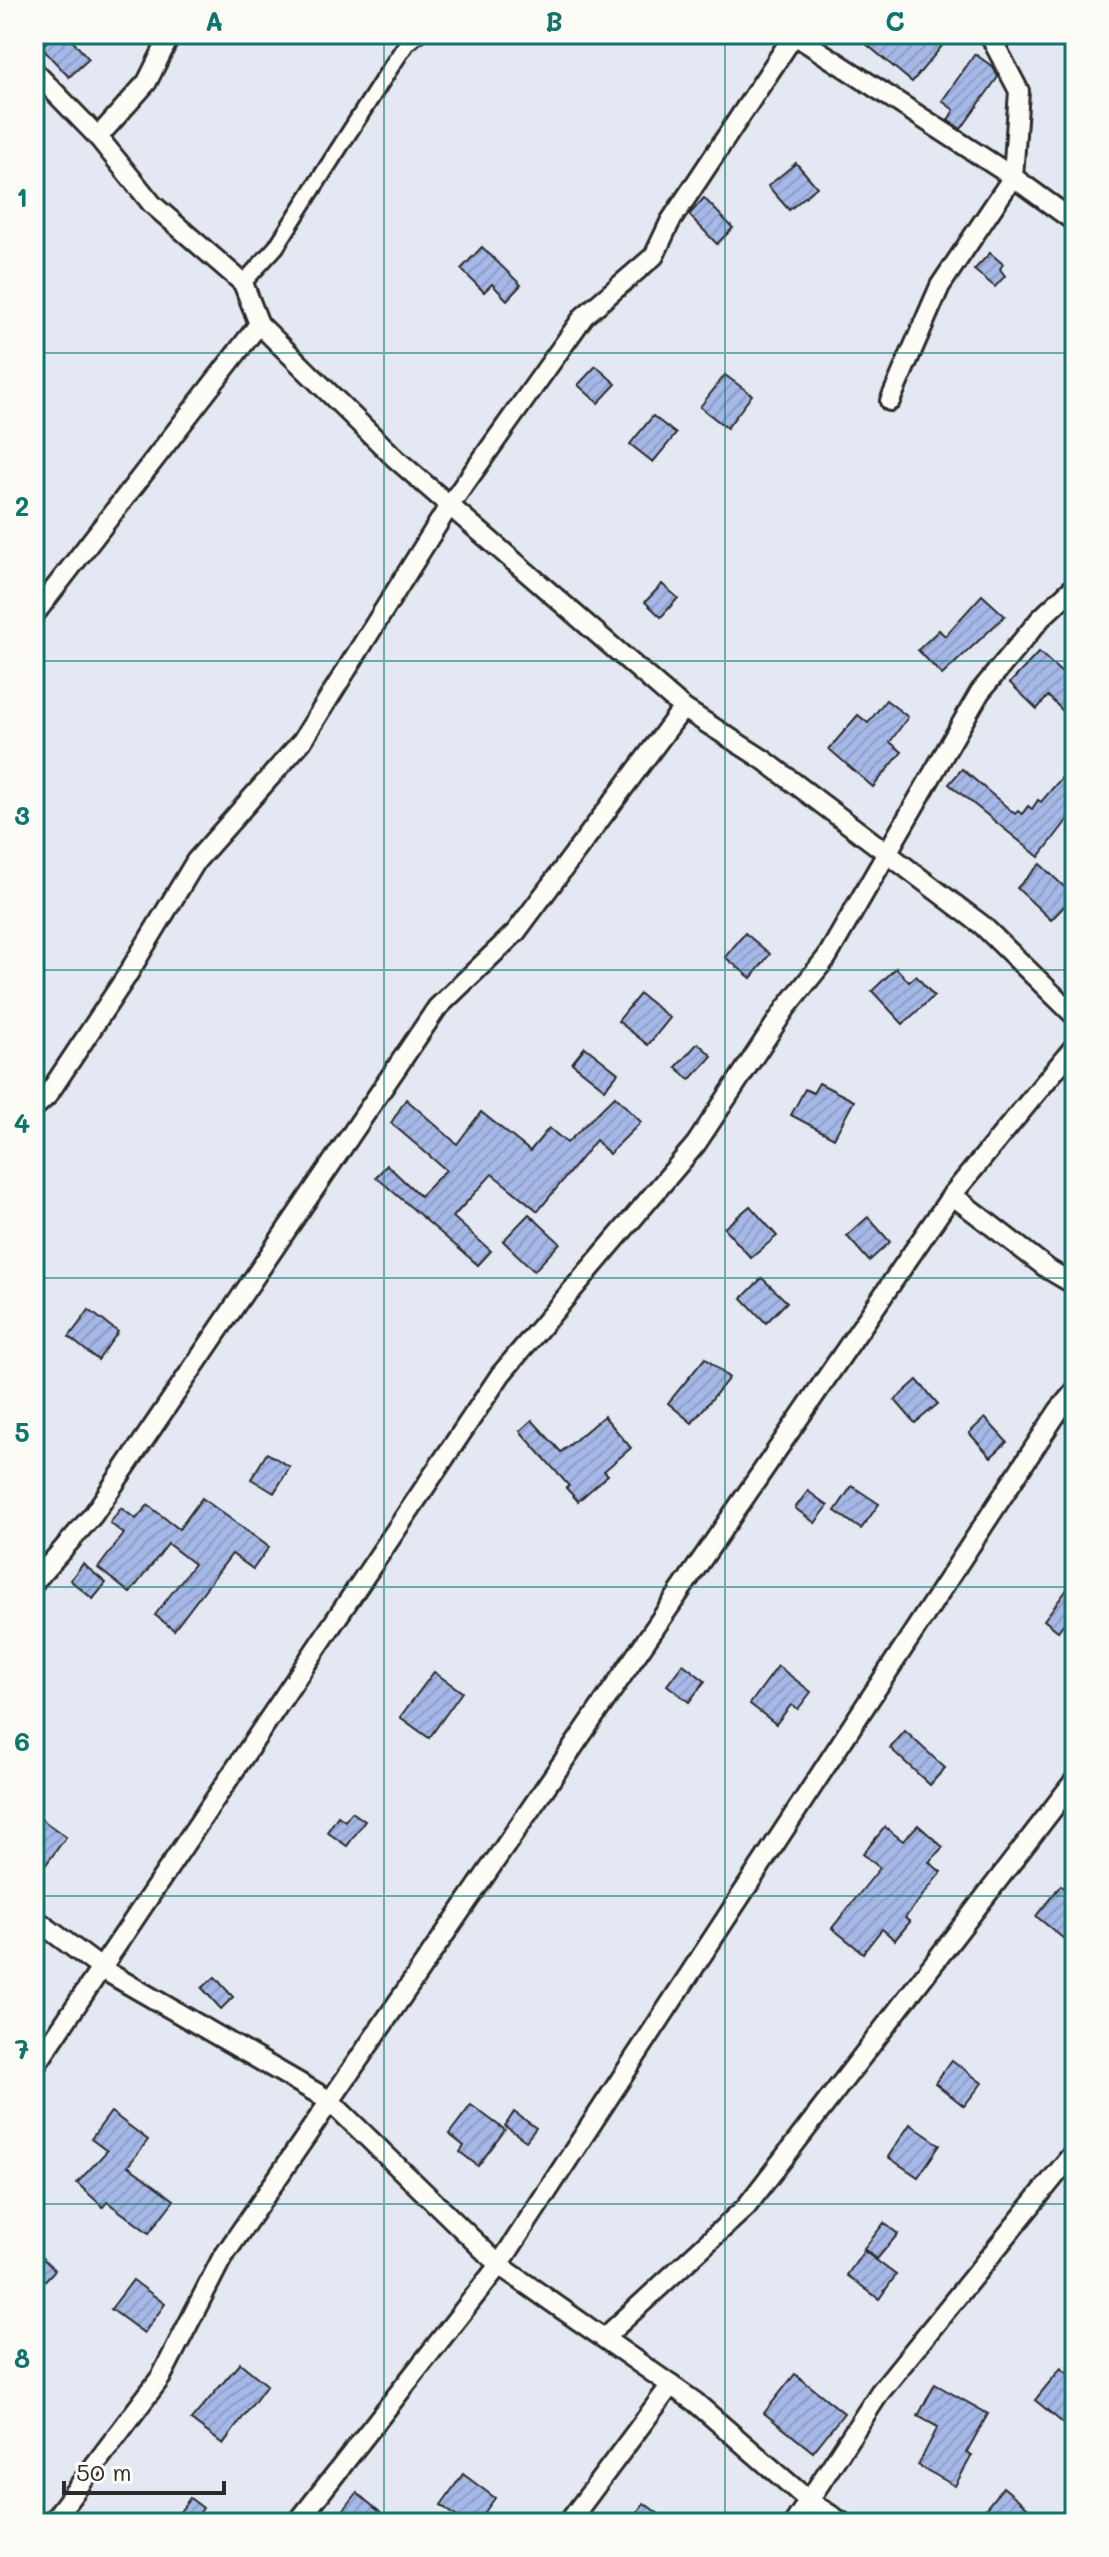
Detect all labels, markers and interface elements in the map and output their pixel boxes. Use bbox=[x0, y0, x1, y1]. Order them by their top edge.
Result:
text: A bbox=[205, 4, 223, 38]
text: B bbox=[545, 4, 563, 38]
text: C bbox=[885, 4, 905, 38]
text: 1 bbox=[16, 180, 28, 214]
text: 2 bbox=[15, 489, 29, 523]
text: 3 bbox=[14, 798, 30, 832]
text: 4 bbox=[14, 1106, 30, 1140]
text: 5 bbox=[14, 1415, 30, 1449]
text: 6 bbox=[14, 1724, 30, 1758]
text: 7 bbox=[15, 2032, 29, 2066]
text: 8 bbox=[14, 2341, 30, 2375]
scale bar bbox=[64, 2445, 224, 2495]
text: 50 m bbox=[76, 2456, 132, 2487]

